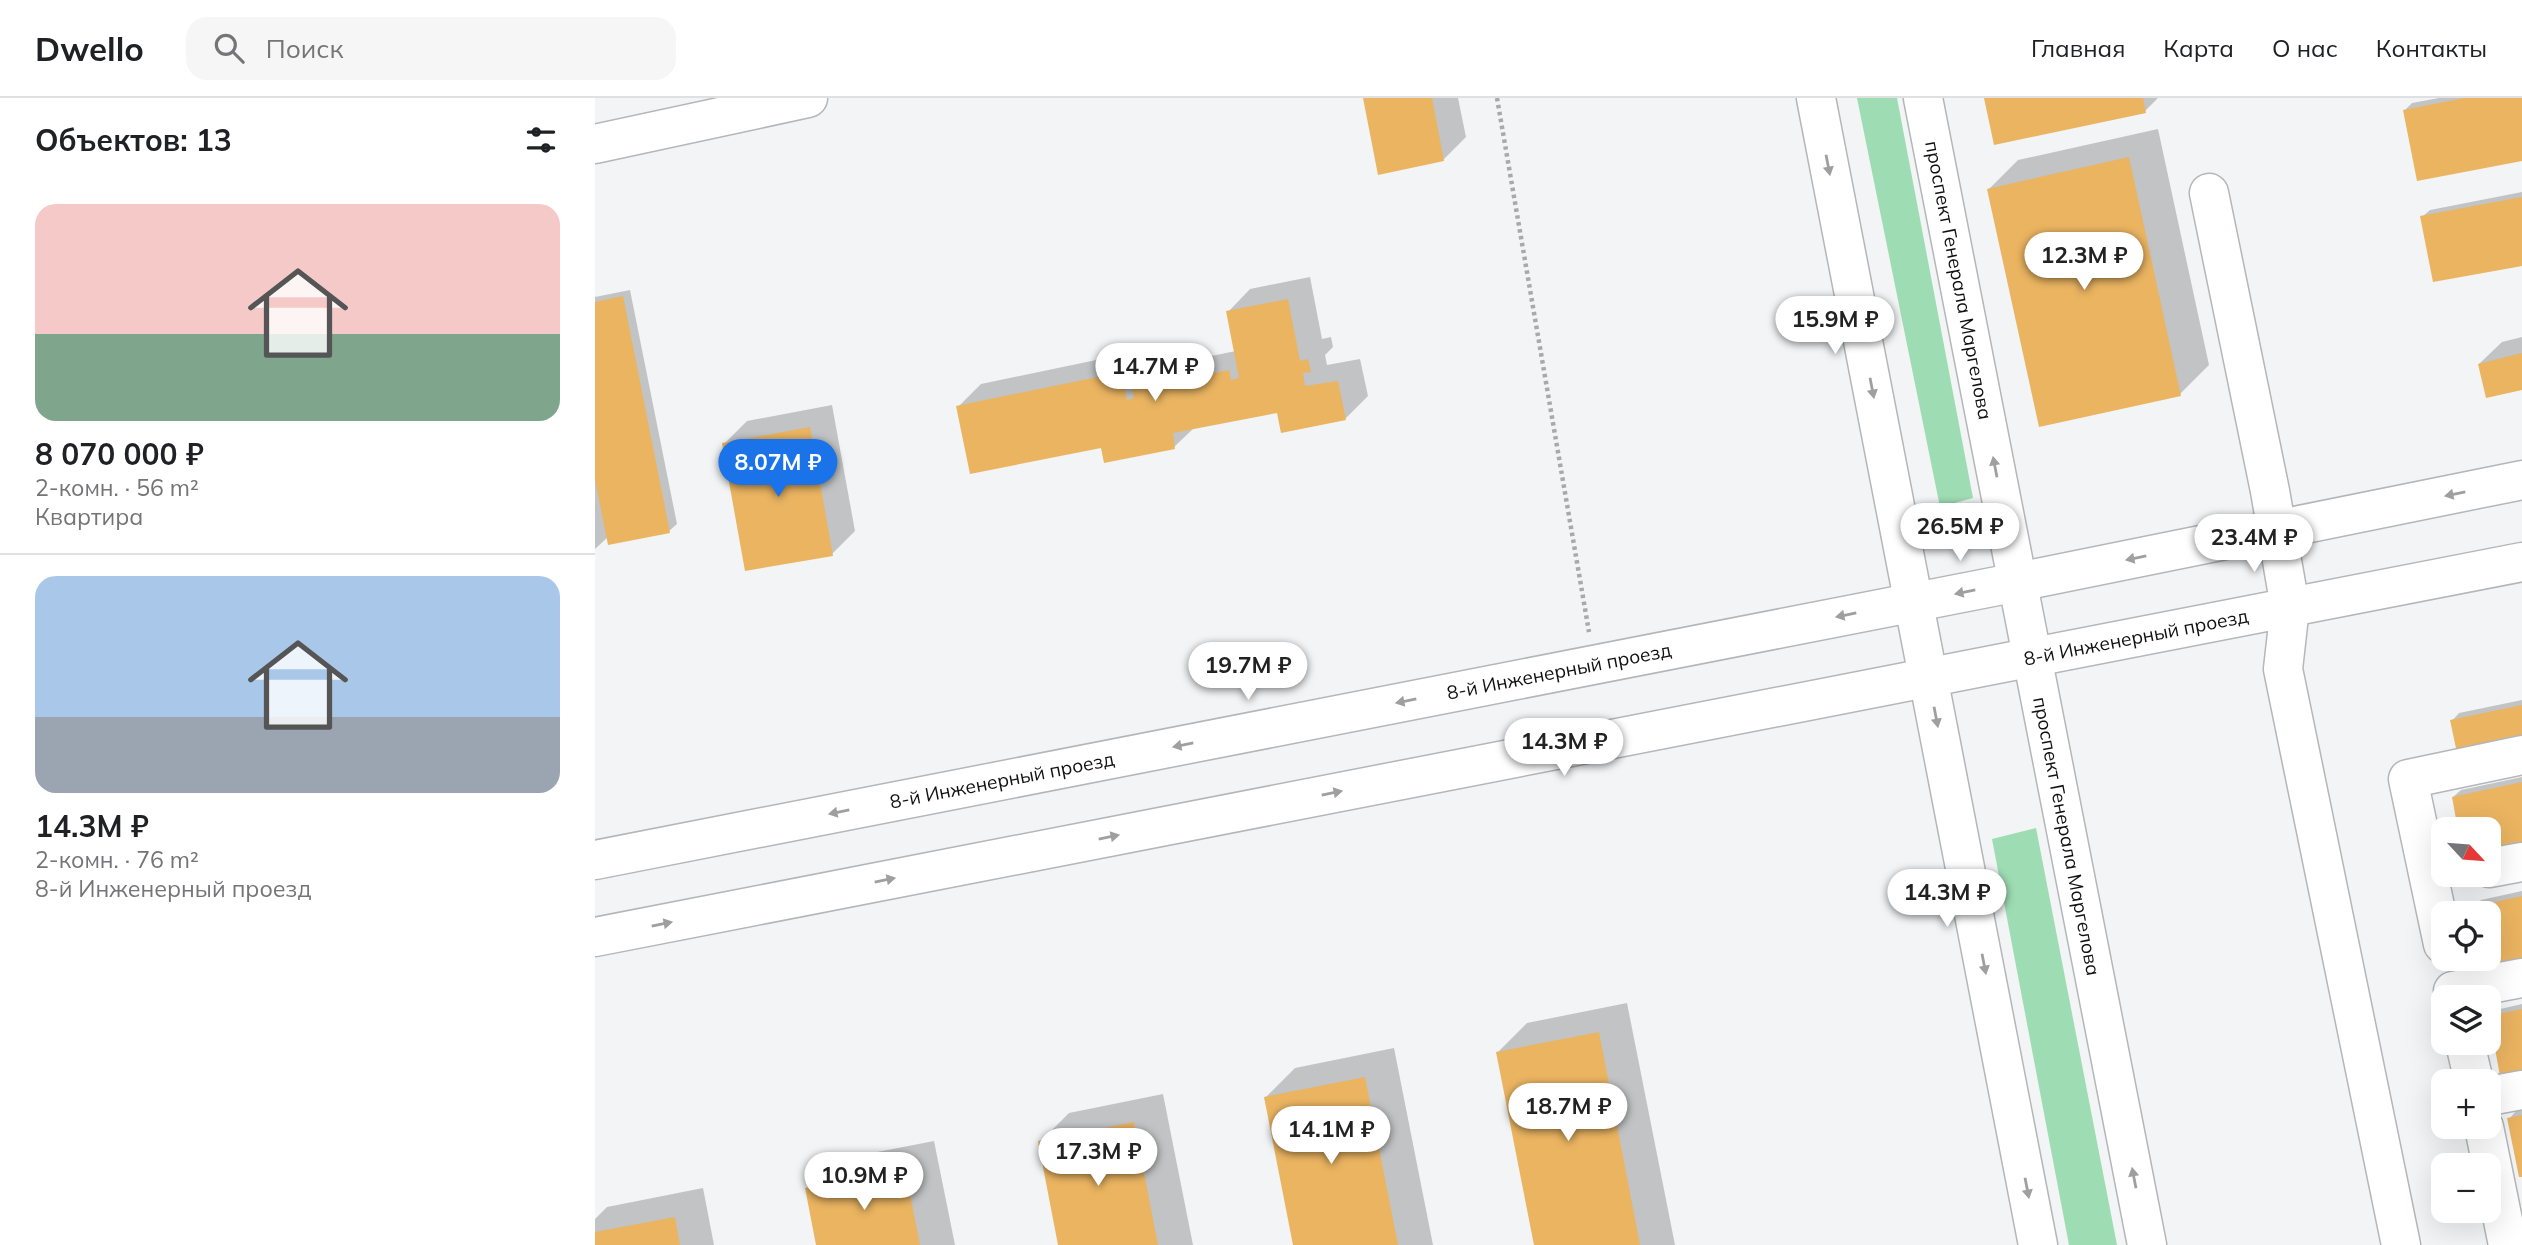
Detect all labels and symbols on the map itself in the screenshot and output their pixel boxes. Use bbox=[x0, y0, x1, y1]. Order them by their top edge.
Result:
street label: проспект Генерала Маргелова bbox=[1920, 139, 1998, 421]
one-way arrow bbox=[1823, 154, 1834, 176]
pin: 12.3M ₽ bbox=[2019, 232, 2149, 292]
pin: 15.9M ₽ bbox=[1770, 296, 1900, 356]
pin: 14.7M ₽ bbox=[1090, 344, 1220, 403]
one-way arrow bbox=[1866, 377, 1877, 399]
pin: 8.07M ₽ bbox=[713, 440, 843, 499]
one-way arrow bbox=[1990, 456, 2001, 478]
one-way arrow bbox=[2444, 488, 2466, 499]
pin: 26.5M ₽ bbox=[1895, 504, 2025, 563]
pin: 23.4M ₽ bbox=[2189, 514, 2319, 574]
one-way arrow bbox=[2125, 553, 2147, 564]
one-way arrow bbox=[1954, 587, 1976, 598]
street label: 8-й Инженерный проезд bbox=[2022, 603, 2251, 671]
one-way arrow bbox=[1835, 610, 1857, 621]
street label: 8-й Инженерный проезд bbox=[1445, 637, 1674, 705]
pin: 19.7M ₽ bbox=[1183, 642, 1313, 702]
street label: проспект Генерала Маргелова bbox=[2028, 695, 2106, 977]
one-way arrow bbox=[1395, 696, 1417, 707]
one-way arrow bbox=[1931, 706, 1942, 728]
pin: 14.3M ₽ bbox=[1499, 718, 1629, 778]
one-way arrow bbox=[1172, 739, 1194, 750]
street label: 8-й Инженерный проезд bbox=[888, 746, 1117, 814]
one-way arrow bbox=[1321, 787, 1343, 798]
one-way arrow bbox=[828, 807, 850, 818]
north arrow bbox=[2431, 817, 2501, 887]
one-way arrow bbox=[1098, 831, 1120, 842]
pin: 14.3M ₽ bbox=[1882, 870, 2012, 929]
one-way arrow bbox=[874, 874, 896, 885]
one-way arrow bbox=[651, 918, 673, 929]
one-way arrow bbox=[1978, 953, 1989, 975]
pin: 18.7M ₽ bbox=[1503, 1084, 1633, 1143]
pin: 14.1M ₽ bbox=[1266, 1107, 1396, 1166]
pin: 17.3M ₽ bbox=[1033, 1128, 1163, 1188]
pin: 10.9M ₽ bbox=[799, 1152, 929, 1212]
one-way arrow bbox=[2128, 1167, 2139, 1189]
one-way arrow bbox=[2022, 1177, 2033, 1199]

